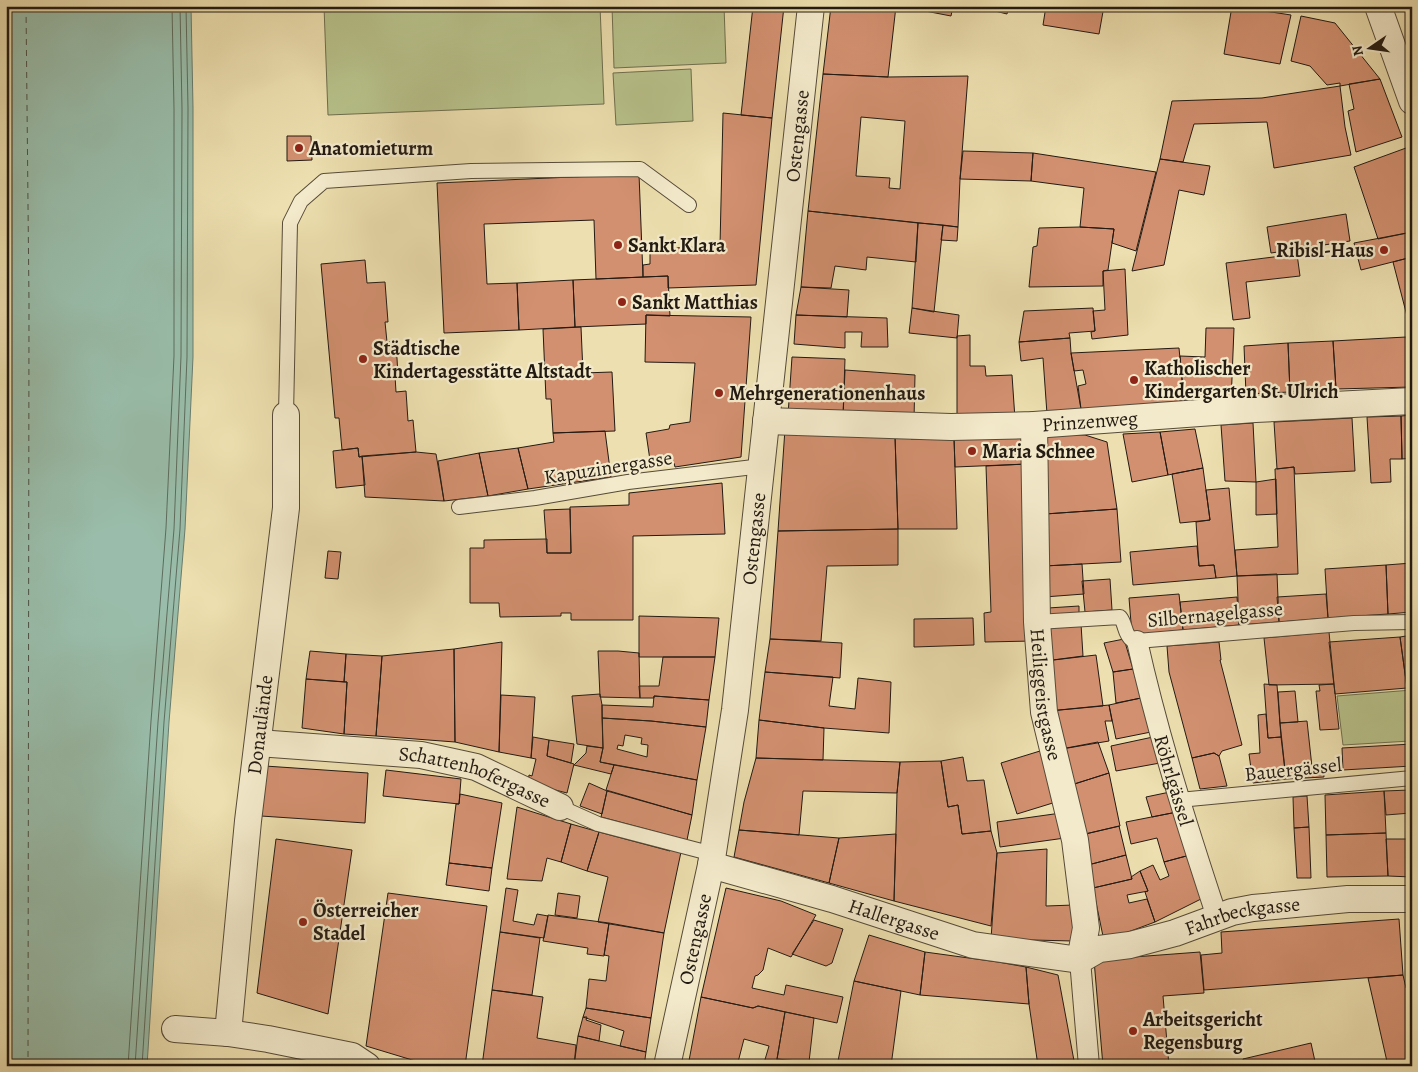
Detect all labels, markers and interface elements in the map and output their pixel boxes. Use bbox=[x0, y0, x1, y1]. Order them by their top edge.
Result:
north arrow bbox=[1346, 22, 1396, 72]
text: N bbox=[1347, 44, 1368, 58]
street label: Ostengasse bbox=[779, 88, 816, 183]
place label: Anatomieturm bbox=[308, 135, 434, 162]
marker: Anatomieturm bbox=[293, 142, 305, 154]
place label: Sankt Klara bbox=[628, 232, 726, 259]
place label: Ribisl-Haus bbox=[1276, 237, 1374, 264]
marker: Sankt Klara bbox=[612, 239, 624, 251]
marker: Ribisl-Haus bbox=[1378, 244, 1390, 256]
place label: Sankt Matthias bbox=[632, 289, 758, 316]
marker: Sankt Matthias bbox=[616, 296, 628, 308]
place label: Städtische Kindertagesstätte Altstadt bbox=[373, 335, 592, 385]
marker: Städtische Kindertagesstätte Altstadt bbox=[357, 353, 369, 365]
place label: Katholischer Kindergarten St. Ulrich bbox=[1144, 355, 1339, 405]
marker: Katholischer Kindergarten St. Ulrich bbox=[1128, 374, 1140, 386]
place label: Mehrgenerationenhaus bbox=[729, 380, 925, 407]
marker: Mehrgenerationenhaus bbox=[713, 387, 725, 399]
street label: Prinzenweg bbox=[1041, 405, 1139, 438]
place label: Maria Schnee bbox=[982, 438, 1095, 465]
street label: Kapuzinergasse bbox=[542, 444, 674, 491]
marker: Maria Schnee bbox=[966, 445, 978, 457]
street label: Ostengasse bbox=[736, 491, 772, 586]
street label: Silbernagelgasse bbox=[1146, 595, 1284, 634]
street label: Heiliggeistgasse bbox=[1024, 627, 1068, 763]
street label: Donaulände bbox=[241, 673, 280, 776]
street label: Röhrlgässel bbox=[1147, 732, 1200, 829]
street label: Schattenhofergasse bbox=[398, 740, 555, 814]
street label: Bauergässel bbox=[1243, 751, 1343, 788]
street label: Ostengasse bbox=[672, 891, 718, 987]
street label: Fahrbeckgasse bbox=[1181, 891, 1301, 942]
street label: Hallergasse bbox=[845, 892, 943, 947]
place label: Österreicher Stadel bbox=[313, 897, 419, 947]
marker: Österreicher Stadel bbox=[297, 916, 309, 928]
place label: Arbeitsgericht Regensburg bbox=[1142, 1006, 1263, 1056]
marker: Arbeitsgericht Regensburg bbox=[1127, 1025, 1139, 1037]

